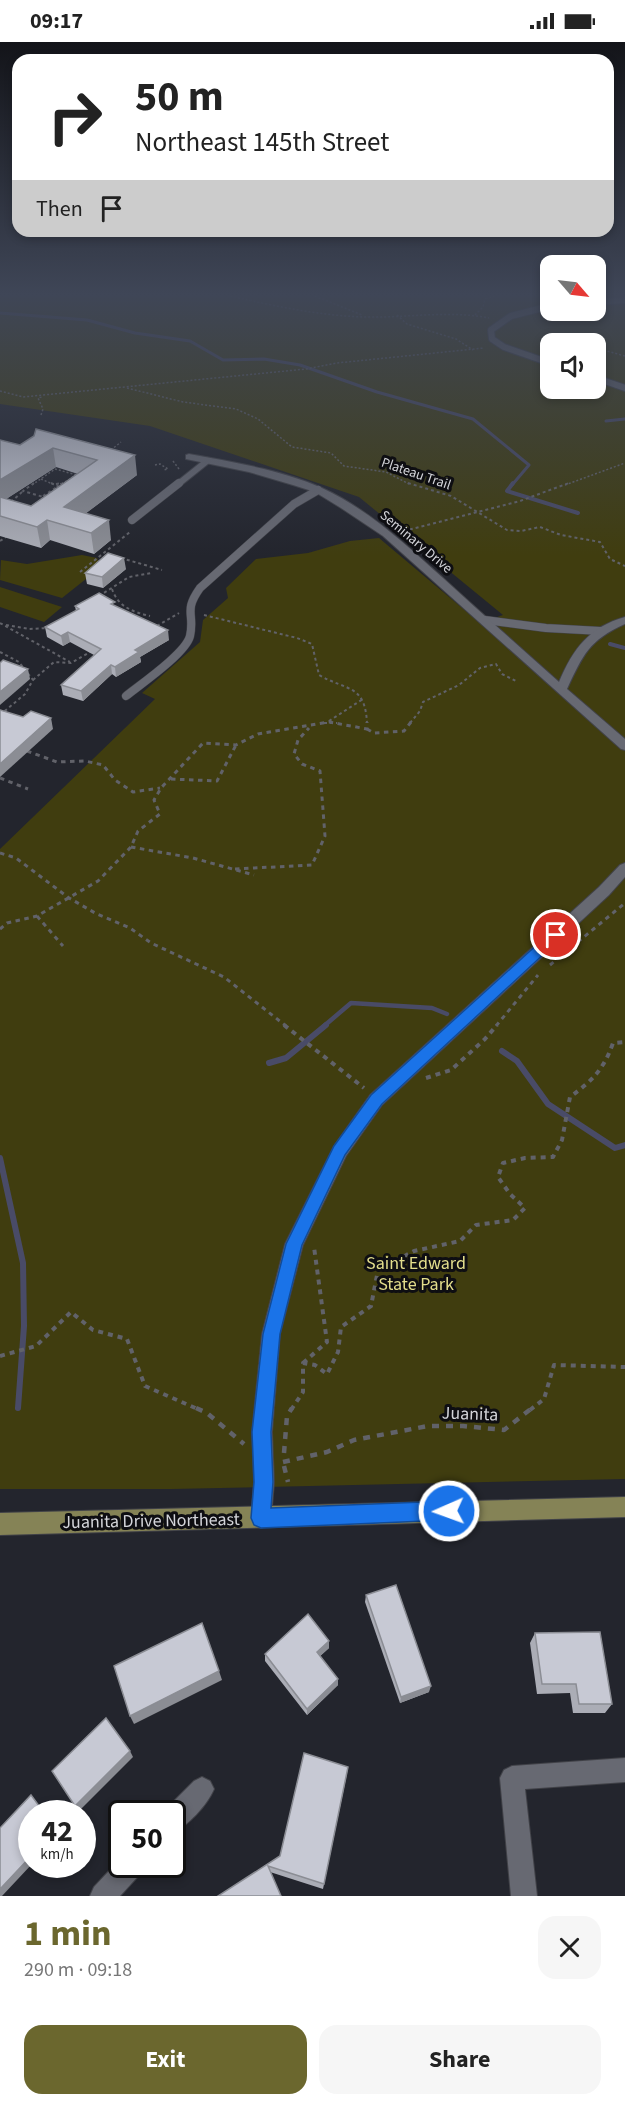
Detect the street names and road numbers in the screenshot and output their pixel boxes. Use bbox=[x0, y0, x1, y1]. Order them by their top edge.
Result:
street label: Plateau Trail bbox=[378, 453, 454, 495]
street label: Seminary Drive bbox=[375, 506, 457, 578]
street label: Juanita bbox=[441, 1401, 499, 1427]
street label: Juanita Drive Northeast bbox=[62, 1507, 240, 1535]

